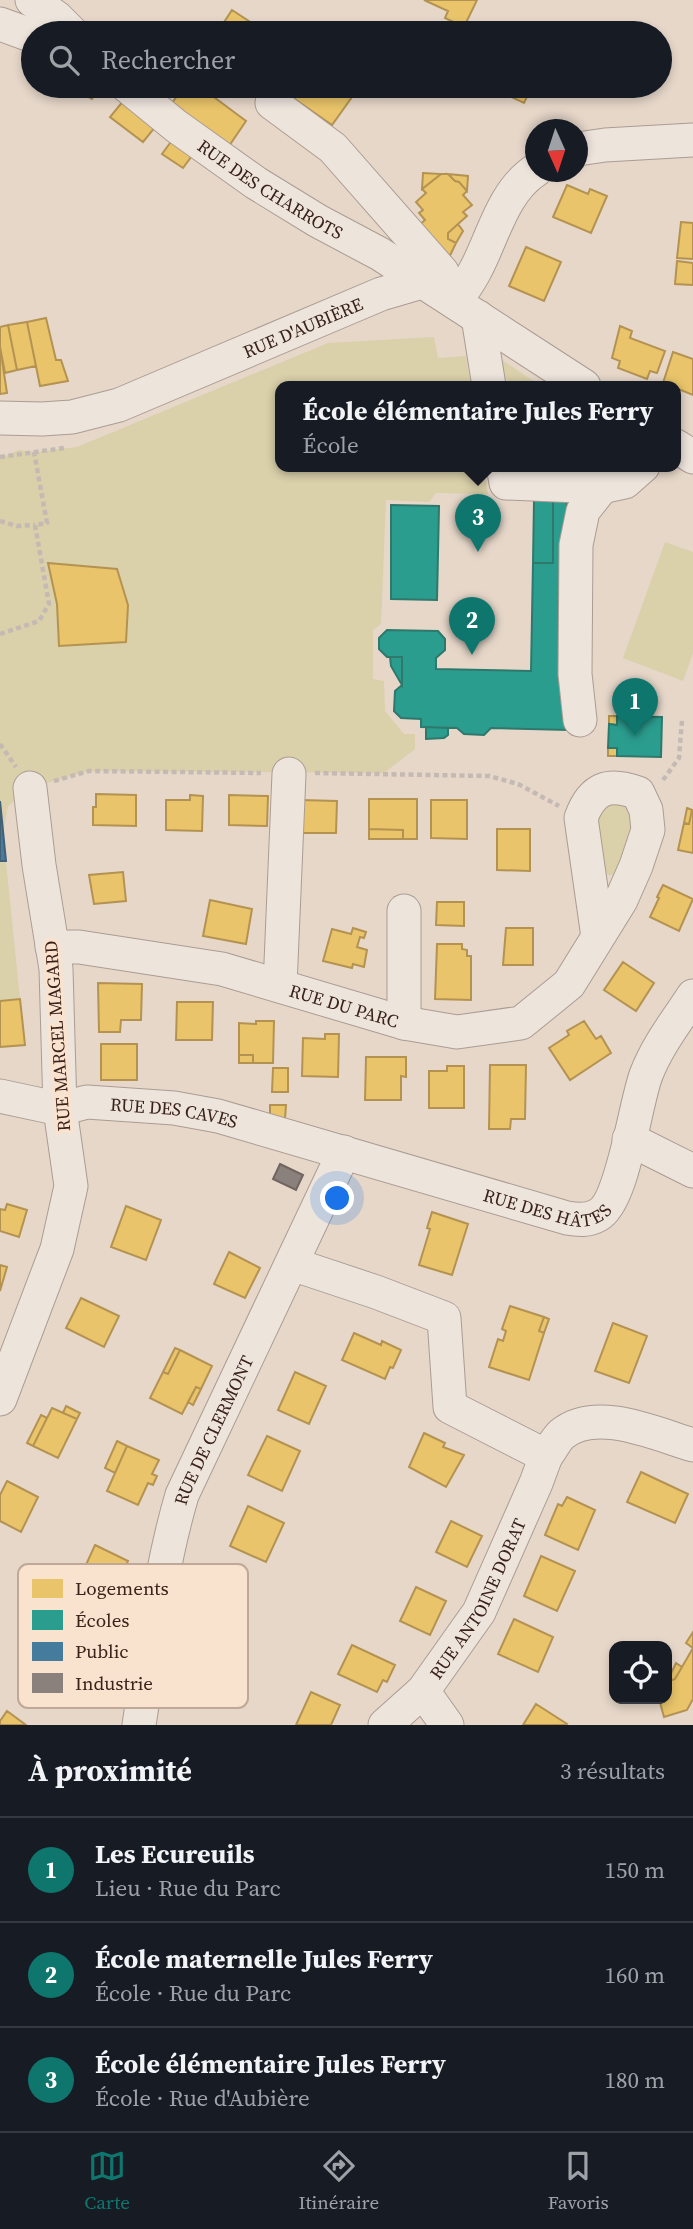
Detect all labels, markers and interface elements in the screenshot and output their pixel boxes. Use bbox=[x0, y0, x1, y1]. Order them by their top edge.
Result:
search box bbox=[21, 21, 672, 98]
icon: search bbox=[45, 41, 83, 79]
text: Rechercher bbox=[101, 42, 235, 78]
north arrow bbox=[525, 119, 588, 182]
street label: RUE DES CHARROTS bbox=[193, 133, 348, 245]
street label: RUE D'AUBIÈRE bbox=[239, 291, 367, 364]
popup bbox=[275, 381, 681, 472]
text: École élémentaire Jules Ferry bbox=[303, 393, 653, 429]
text: École bbox=[303, 429, 359, 461]
pin: 3 bbox=[455, 494, 501, 552]
pin: 2 bbox=[449, 597, 495, 655]
pin: 1 bbox=[612, 678, 658, 736]
street label: RUE MARCEL MAGARD bbox=[38, 940, 76, 1132]
street label: RUE DU PARC bbox=[286, 977, 402, 1033]
street label: RUE DES CAVES bbox=[109, 1091, 241, 1134]
your location bbox=[320, 1181, 354, 1215]
street label: RUE DES HÂTES bbox=[480, 1182, 617, 1232]
street label: RUE DE CLERMONT bbox=[167, 1351, 259, 1508]
street label: RUE ANTOINE DORAT bbox=[423, 1514, 532, 1684]
legend bbox=[18, 1564, 248, 1708]
text: Logements bbox=[75, 1575, 169, 1601]
text: Écoles bbox=[75, 1607, 130, 1633]
text: Public bbox=[75, 1638, 129, 1664]
map controls bbox=[609, 1641, 672, 1704]
button: locate bbox=[609, 1641, 672, 1704]
text: Industrie bbox=[75, 1670, 153, 1696]
text: À proximité bbox=[28, 1750, 192, 1791]
text: 3 résultats bbox=[560, 1755, 665, 1787]
text: Les Ecureuils bbox=[95, 1836, 255, 1872]
text: 1 bbox=[45, 1854, 57, 1886]
text: 150 m bbox=[604, 1854, 665, 1886]
text: Lieu · Rue du Parc bbox=[95, 1872, 281, 1904]
text: École maternelle Jules Ferry bbox=[95, 1941, 433, 1977]
text: 2 bbox=[45, 1959, 57, 1991]
text: 160 m bbox=[604, 1959, 665, 1991]
text: École · Rue du Parc bbox=[95, 1977, 291, 2009]
text: École élémentaire Jules Ferry bbox=[95, 2046, 446, 2082]
text: 3 bbox=[45, 2064, 57, 2096]
text: 180 m bbox=[604, 2064, 665, 2096]
text: École · Rue d'Aubière bbox=[95, 2082, 310, 2114]
tab: Carte bbox=[84, 2147, 130, 2215]
tab: Itinéraire bbox=[299, 2147, 379, 2215]
tab: Favoris bbox=[548, 2147, 609, 2215]

